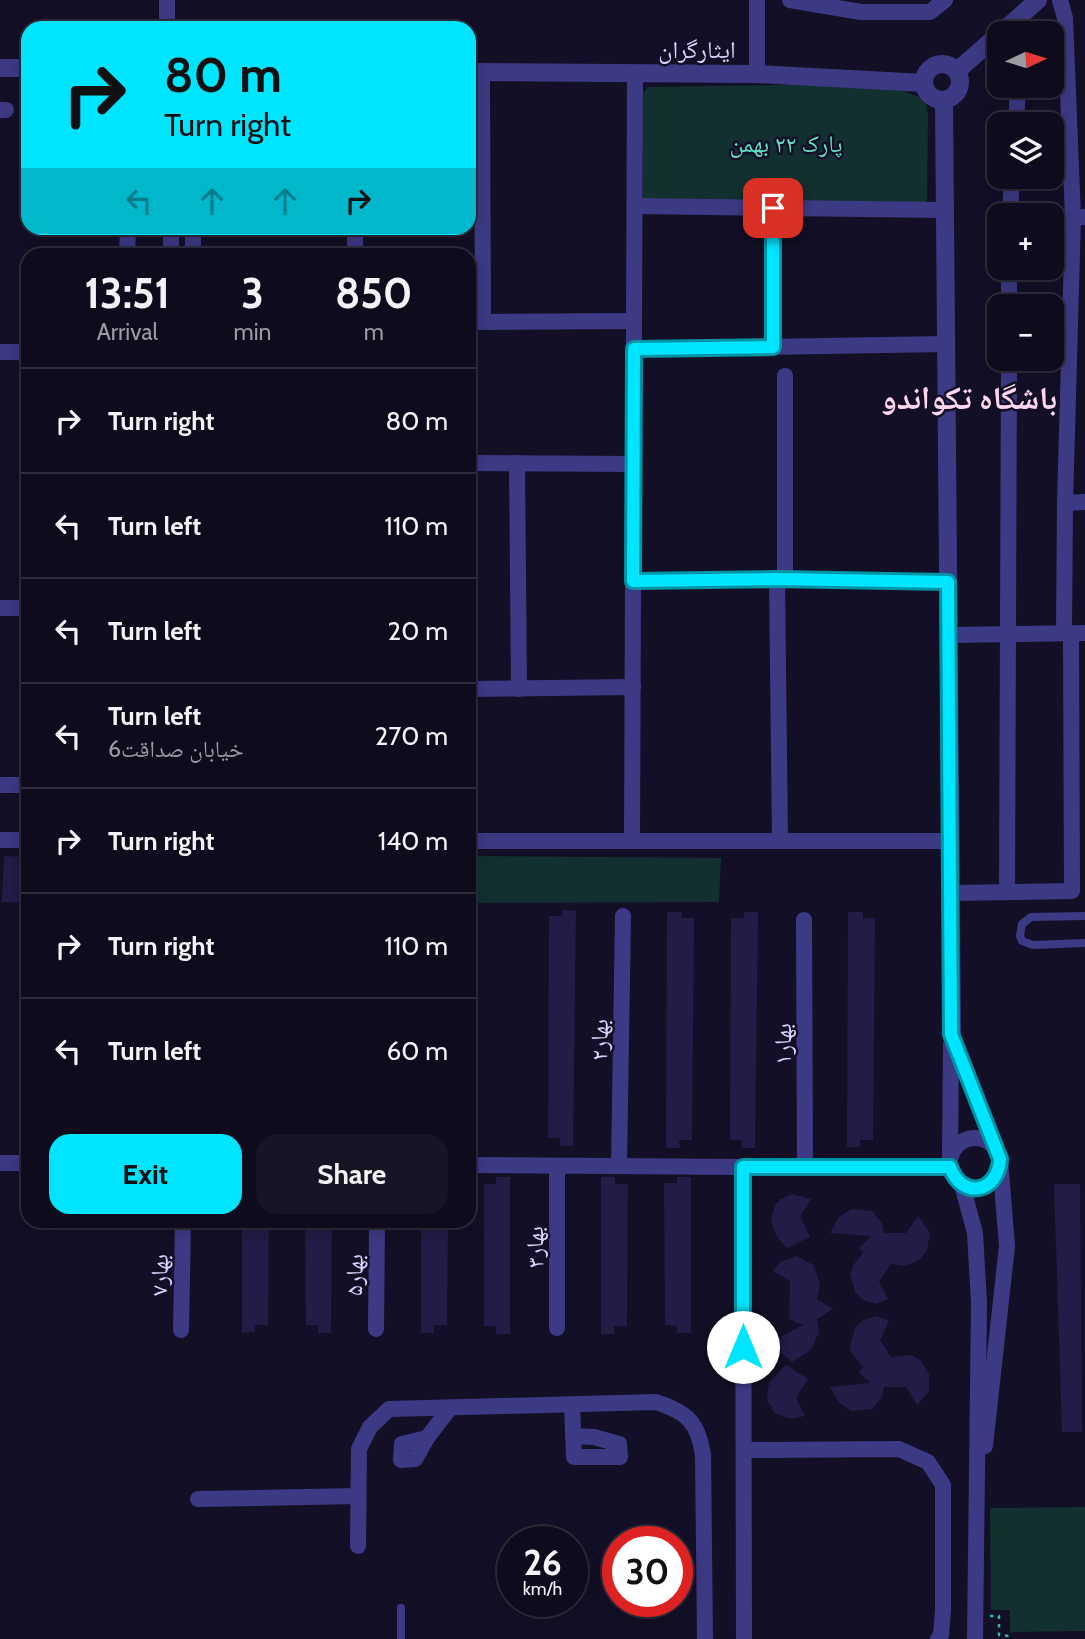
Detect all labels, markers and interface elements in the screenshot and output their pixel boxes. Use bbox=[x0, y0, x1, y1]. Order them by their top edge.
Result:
north arrow bbox=[987, 21, 1064, 98]
map controls bbox=[987, 21, 1064, 371]
street label: ایثارگران bbox=[658, 35, 736, 64]
text: 80 m bbox=[164, 45, 282, 104]
icon: right bbox=[49, 49, 140, 140]
text: Turn right bbox=[164, 105, 291, 144]
button: layers bbox=[987, 112, 1064, 189]
park label: پارک ۲۲ بهمن bbox=[730, 129, 842, 158]
pin bbox=[743, 178, 803, 238]
icon: left bbox=[120, 182, 158, 220]
icon: ahead bbox=[193, 182, 231, 220]
icon: ahead bbox=[266, 182, 304, 220]
icon: right bbox=[339, 182, 377, 220]
icon: arrive bbox=[754, 189, 792, 227]
button: + bbox=[987, 203, 1064, 280]
text: 13:51 bbox=[85, 267, 170, 319]
text: 3 bbox=[241, 267, 264, 319]
text: 850 bbox=[335, 267, 413, 319]
button: − bbox=[987, 294, 1064, 371]
text: Arrival bbox=[97, 318, 158, 346]
text: min bbox=[234, 318, 271, 346]
text: m bbox=[364, 318, 384, 346]
district label: باشگاه تکواندو bbox=[881, 378, 1057, 417]
icon: right bbox=[49, 402, 87, 440]
text: Turn right bbox=[108, 405, 214, 437]
text: 80 m bbox=[385, 405, 448, 437]
icon: left bbox=[49, 507, 87, 545]
text: Turn left bbox=[108, 510, 201, 542]
text: 110 m bbox=[384, 510, 448, 542]
icon: left bbox=[49, 612, 87, 650]
text: Turn left bbox=[108, 615, 201, 647]
text: 20 m bbox=[388, 615, 448, 647]
text: Turn left bbox=[108, 700, 201, 732]
icon: left bbox=[49, 717, 87, 755]
text: 270 m bbox=[375, 720, 448, 752]
text: خیابان صداقت6 bbox=[108, 735, 244, 763]
icon: right bbox=[49, 822, 87, 860]
text: Turn right bbox=[108, 825, 214, 857]
text: 140 m bbox=[378, 825, 448, 857]
icon: right bbox=[49, 927, 87, 965]
text: Turn right bbox=[108, 930, 214, 962]
text: 110 m bbox=[384, 930, 448, 962]
street label: بهار۲ bbox=[584, 1019, 614, 1061]
street label: بهار۱ bbox=[768, 1023, 797, 1065]
icon: left bbox=[49, 1032, 87, 1070]
text: Turn left bbox=[108, 1035, 201, 1067]
text: 60 m bbox=[386, 1035, 448, 1067]
button: Exit bbox=[49, 1134, 242, 1214]
button: Share bbox=[256, 1134, 448, 1214]
street label: بهار۳ bbox=[520, 1226, 549, 1268]
street label: بهار۷ bbox=[144, 1254, 174, 1296]
street label: بهار۵ bbox=[339, 1254, 369, 1296]
position arrow bbox=[706, 1310, 780, 1384]
speed limit sign: 30 bbox=[602, 1526, 693, 1617]
text: 26 bbox=[523, 1541, 562, 1584]
text: km/h bbox=[523, 1578, 562, 1600]

